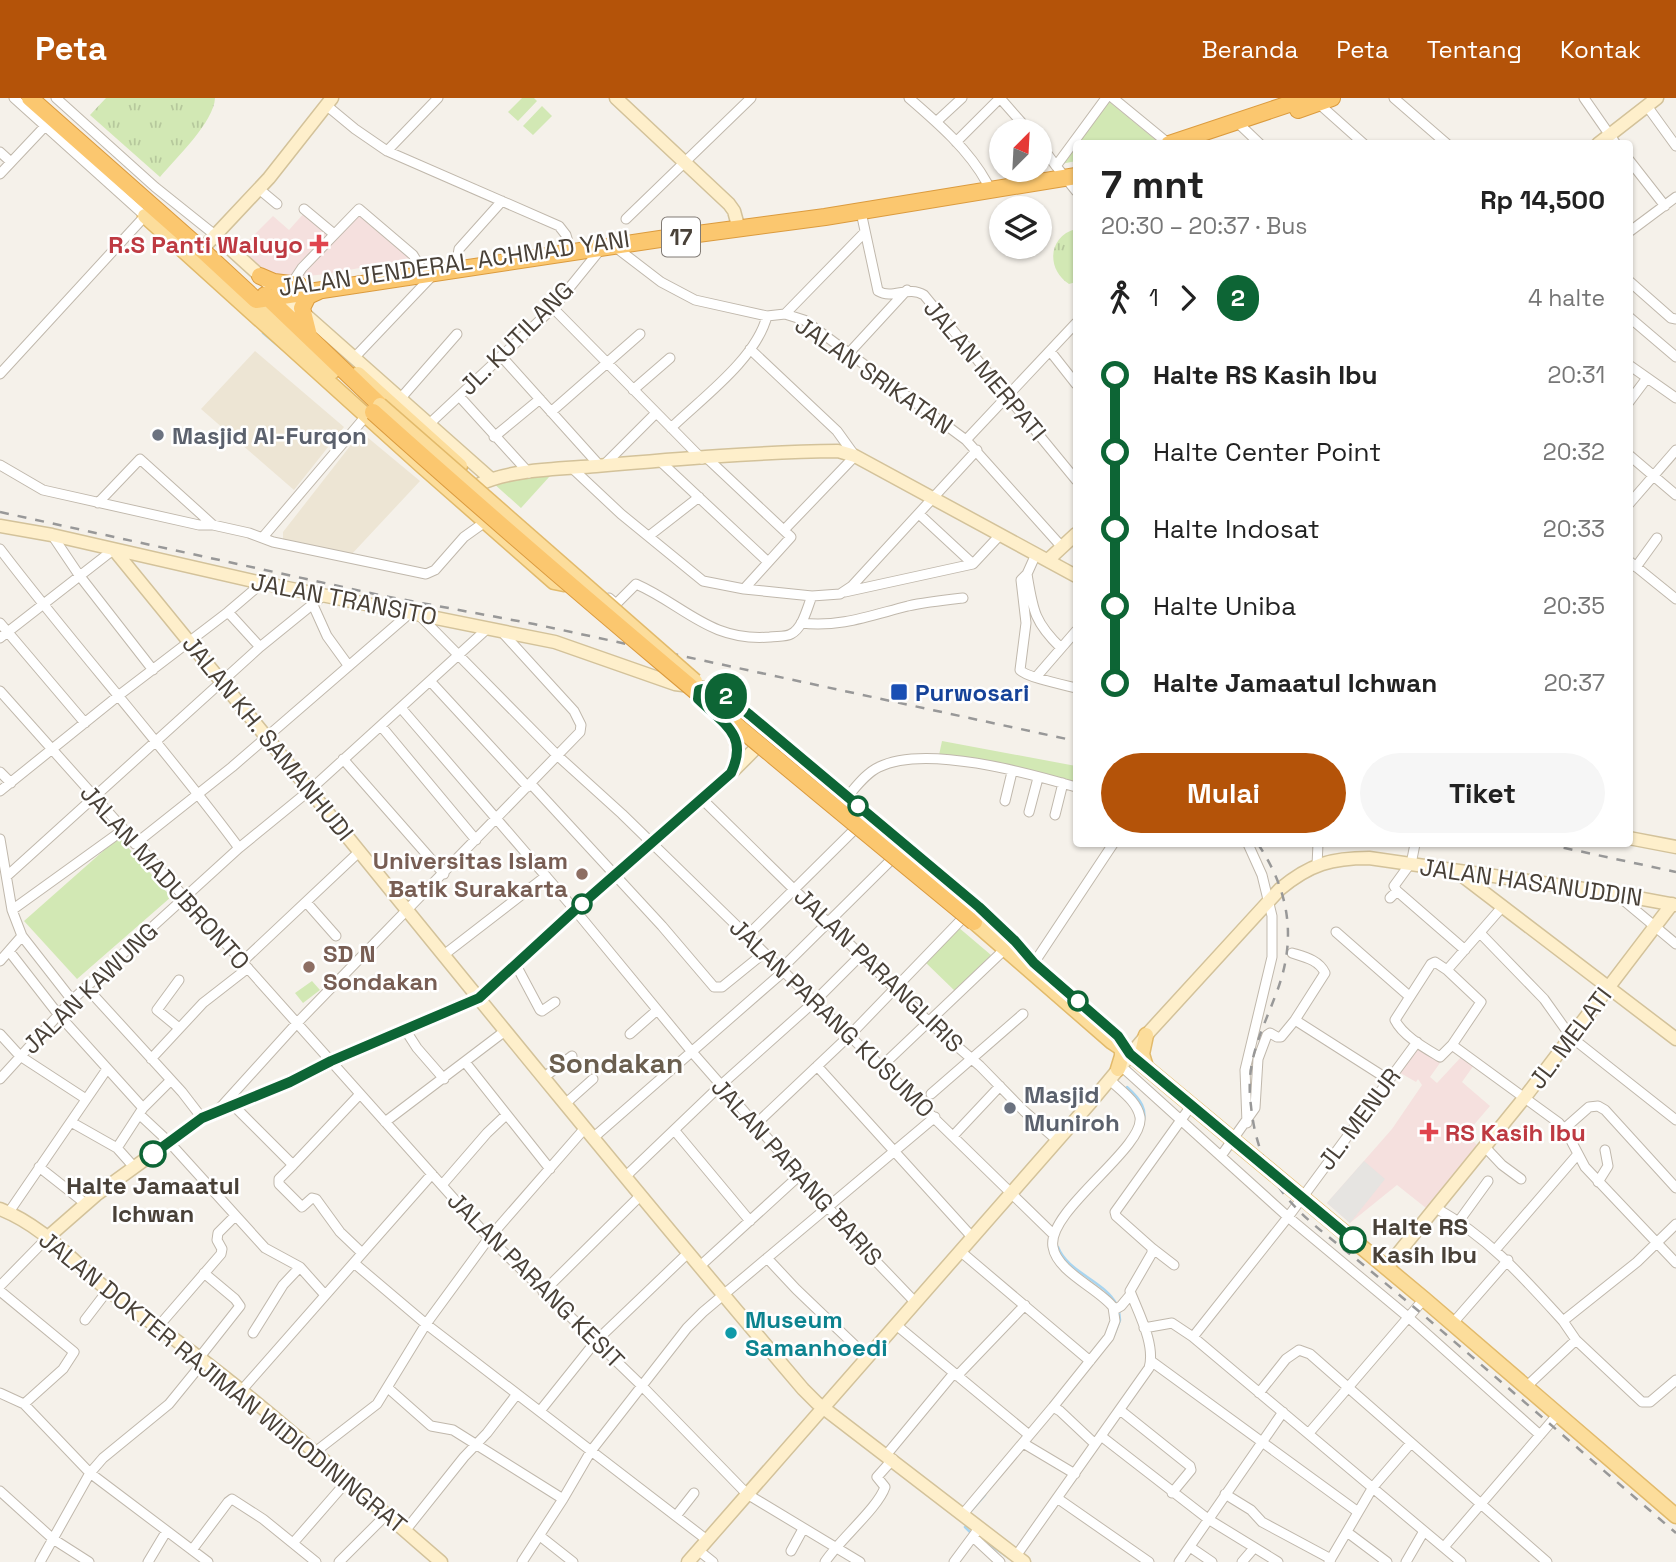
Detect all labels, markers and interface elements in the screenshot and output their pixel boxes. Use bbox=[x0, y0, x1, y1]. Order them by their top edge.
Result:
text: Peta bbox=[35, 28, 107, 70]
text: Beranda bbox=[1202, 34, 1298, 65]
text: Peta bbox=[1336, 34, 1389, 65]
text: Tentang bbox=[1427, 34, 1522, 65]
text: Kontak bbox=[1560, 34, 1641, 65]
north arrow bbox=[989, 119, 1052, 182]
map controls bbox=[989, 119, 1052, 259]
text: 7 mnt bbox=[1101, 161, 1204, 209]
text: Rp 14,500 bbox=[1480, 183, 1605, 217]
button: layers bbox=[989, 196, 1052, 259]
text: 20:30 – 20:37 · Bus bbox=[1101, 211, 1307, 241]
road number: 17 bbox=[662, 218, 700, 256]
street label: JALAN JENDERAL ACHMAD YANI bbox=[277, 223, 631, 303]
place label: R.S Panti Waluyo bbox=[108, 229, 303, 260]
marker: R.S Panti Waluyo bbox=[309, 234, 329, 254]
street label: JL. KUTILANG bbox=[452, 274, 580, 402]
icon: walk bbox=[1101, 279, 1139, 317]
icon: forward bbox=[1169, 279, 1207, 317]
text: 2 bbox=[1231, 282, 1245, 313]
text: 1 bbox=[1149, 283, 1159, 313]
text: 4 halte bbox=[1528, 283, 1605, 313]
street label: JALAN MERPATI bbox=[917, 293, 1053, 447]
street label: JALAN SRIKATAN bbox=[789, 309, 959, 441]
text: Halte RS Kasih Ibu bbox=[1153, 358, 1378, 392]
text: 20:31 bbox=[1547, 360, 1605, 390]
place label: Masjid Al-Furqon bbox=[172, 420, 367, 451]
marker: Masjid Al-Furqon bbox=[150, 427, 166, 443]
text: Halte Center Point bbox=[1153, 435, 1381, 469]
text: 20:32 bbox=[1543, 437, 1605, 467]
text: Halte Indosat bbox=[1153, 512, 1320, 546]
text: 20:33 bbox=[1543, 514, 1605, 544]
street label: JALAN TRANSITO bbox=[248, 566, 440, 632]
text: Halte Uniba bbox=[1153, 589, 1296, 623]
text: 20:35 bbox=[1543, 591, 1605, 621]
street label: JALAN KH. SAMANHUDI bbox=[175, 629, 361, 847]
text: Halte Jamaatul Ichwan bbox=[1153, 666, 1437, 700]
text: 20:37 bbox=[1544, 668, 1605, 698]
line badge: 2 bbox=[703, 673, 749, 719]
place label: Purwosari bbox=[915, 677, 1029, 708]
text: 2 bbox=[719, 680, 733, 711]
marker: Purwosari bbox=[889, 682, 909, 702]
button: Mulai bbox=[1101, 753, 1346, 833]
button: Tiket bbox=[1360, 753, 1605, 833]
street label: JALAN MADUBRONTO bbox=[73, 778, 257, 976]
unlabelled marker bbox=[848, 796, 868, 816]
place label: Universitas Islam Batik Surakarta bbox=[373, 845, 568, 904]
street label: JALAN HASANUDDIN bbox=[1418, 851, 1644, 913]
marker: Universitas Islam Batik Surakarta bbox=[574, 866, 590, 882]
street label: JALAN PARANGLIRIS bbox=[788, 881, 970, 1059]
unlabelled marker bbox=[572, 894, 592, 914]
street label: JALAN PARANG KUSUMO bbox=[723, 912, 941, 1124]
street label: JALAN KAWUNG bbox=[16, 915, 164, 1061]
place label: SD N Sondakan bbox=[323, 938, 438, 997]
marker: SD N Sondakan bbox=[301, 959, 317, 975]
street label: JL. MELATI bbox=[1522, 981, 1618, 1095]
unlabelled marker bbox=[1068, 991, 1088, 1011]
district label: Sondakan bbox=[549, 1045, 683, 1081]
street label: JL. MENUR bbox=[1310, 1062, 1408, 1176]
street label: JALAN PARANG BARIS bbox=[705, 1072, 889, 1272]
place label: Masjid Muniroh bbox=[1024, 1079, 1120, 1138]
marker: Masjid Muniroh bbox=[1002, 1100, 1018, 1116]
place label: RS Kasih Ibu bbox=[1445, 1117, 1586, 1148]
marker: RS Kasih Ibu bbox=[1419, 1122, 1439, 1142]
marker: Halte Jamaatul Ichwan bbox=[140, 1141, 166, 1167]
place label: Halte Jamaatul Ichwan bbox=[66, 1170, 240, 1229]
street label: JALAN PARANG KESIT bbox=[441, 1185, 631, 1375]
place label: Halte RS Kasih Ibu bbox=[1372, 1211, 1477, 1270]
street label: JALAN DOKTER RAJIMAN WIDIODININGRAT bbox=[33, 1224, 413, 1540]
marker: Halte RS Kasih Ibu bbox=[1340, 1227, 1366, 1253]
place label: Museum Samanhoedi bbox=[745, 1304, 888, 1363]
marker: Museum Samanhoedi bbox=[723, 1325, 739, 1341]

